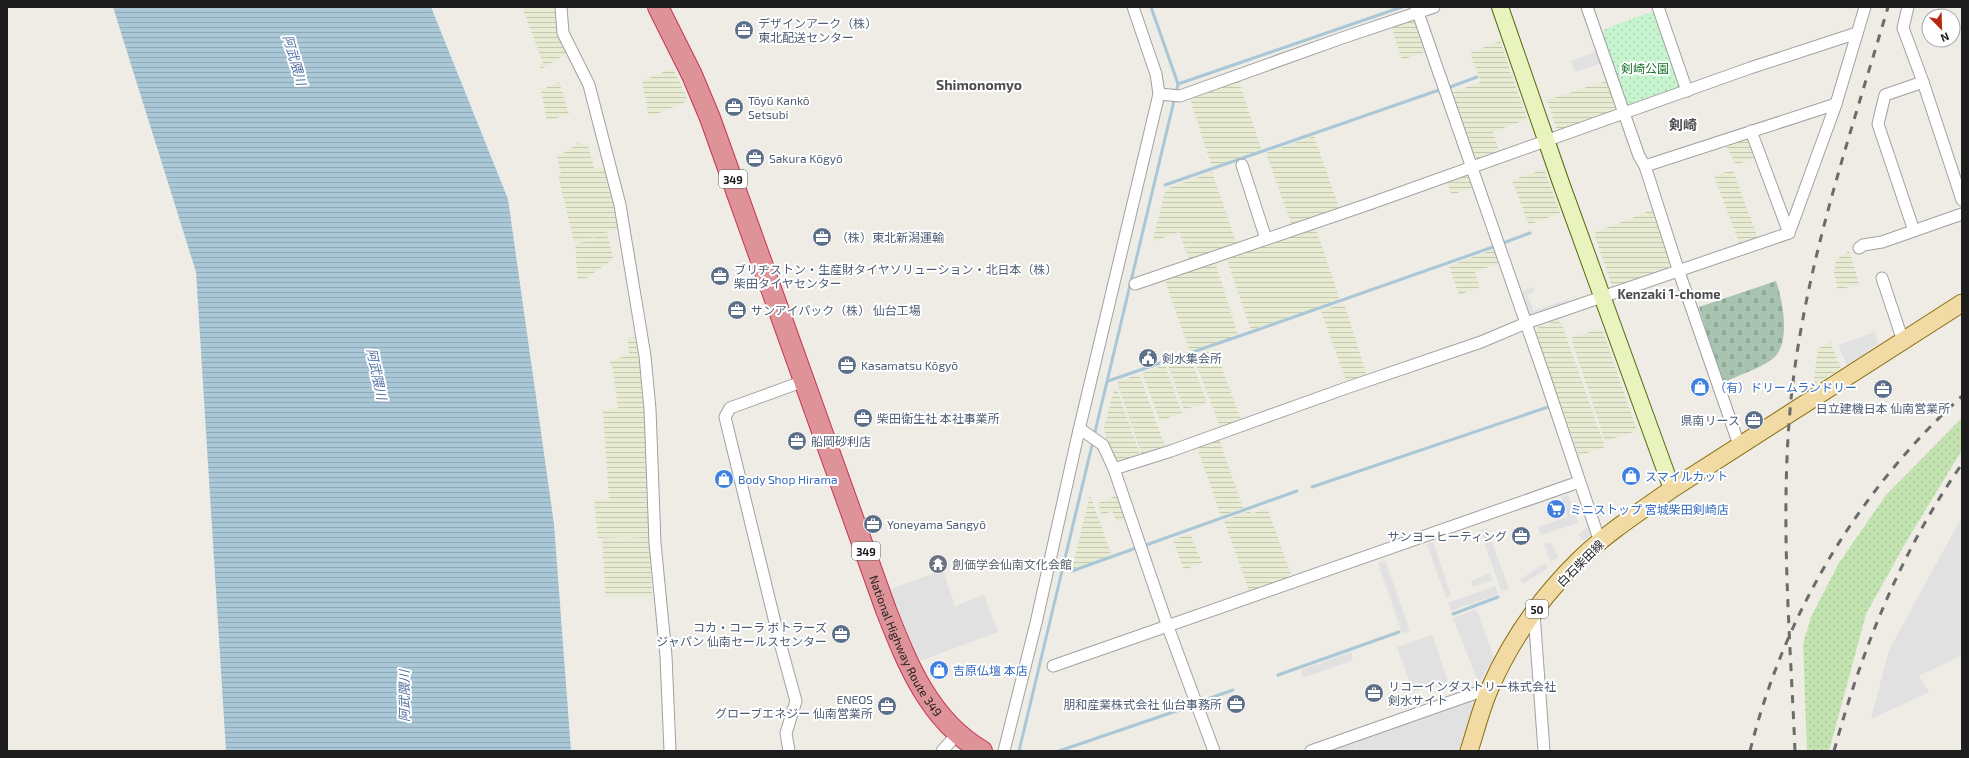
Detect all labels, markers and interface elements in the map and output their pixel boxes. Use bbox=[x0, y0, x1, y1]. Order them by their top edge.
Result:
north arrow bbox=[1921, 8, 1961, 48]
place label: デザインアーク（株） 東北配送センター bbox=[758, 16, 877, 44]
office icon: デザインアーク（株） 東北配送センター bbox=[733, 19, 755, 41]
text: N bbox=[1939, 30, 1951, 45]
water label: 阿武隈川 bbox=[280, 33, 310, 89]
park label: 剣崎公園 bbox=[1621, 61, 1669, 75]
district label: Shimonomyo bbox=[936, 76, 1022, 93]
place label: Tōyū Kankō Setsubi bbox=[748, 93, 810, 121]
office icon: Tōyū Kankō Setsubi bbox=[723, 96, 745, 118]
district label: 剣崎 bbox=[1669, 116, 1697, 133]
office icon: Sakura Kōgyō bbox=[744, 147, 766, 169]
place label: Sakura Kōgyō bbox=[769, 151, 843, 165]
road number: 349 bbox=[719, 170, 747, 188]
office icon: （株）東北新潟運輸 bbox=[811, 226, 833, 248]
place label: （株）東北新潟運輸 bbox=[836, 230, 944, 244]
place label: ブリヂストン・生産財タイヤソリューション・北日本（株） 柴田タイヤセンター bbox=[734, 262, 1057, 290]
office icon: ブリヂストン・生産財タイヤソリューション・北日本（株） 柴田タイヤセンター bbox=[709, 265, 731, 287]
district label: Kenzaki 1-chome bbox=[1618, 286, 1720, 302]
office icon: サンアイパック（株） 仙台工場 bbox=[726, 299, 748, 321]
place label: サンアイパック（株） 仙台工場 bbox=[751, 303, 921, 317]
water label: 阿武隈川 bbox=[364, 347, 391, 403]
public building icon: 剣水集会所 bbox=[1137, 347, 1159, 369]
place label: 剣水集会所 bbox=[1162, 351, 1222, 365]
office icon: Kasamatsu Kōgyō bbox=[836, 354, 858, 376]
place label: Kasamatsu Kōgyō bbox=[861, 358, 958, 372]
shop icon: （有）ドリームランドリー bbox=[1689, 376, 1711, 398]
office icon: 日立建機日本 仙南営業所 bbox=[1872, 378, 1894, 400]
place label: （有）ドリームランドリー bbox=[1714, 380, 1857, 394]
place label: 日立建機日本 仙南営業所 bbox=[1816, 401, 1950, 415]
office icon: 柴田衛生社 本社事業所 bbox=[852, 407, 874, 429]
office icon: 県南リース bbox=[1743, 409, 1765, 431]
place label: 柴田衛生社 本社事業所 bbox=[877, 411, 1000, 425]
place label: 県南リース bbox=[1681, 413, 1740, 427]
office icon: 船岡砂利店 bbox=[786, 430, 808, 452]
place label: 船岡砂利店 bbox=[811, 434, 871, 448]
shop icon: スマイルカット bbox=[1620, 465, 1642, 487]
shop icon: Body Shop Hirama bbox=[713, 468, 735, 490]
place label: スマイルカット bbox=[1645, 469, 1728, 483]
place label: Body Shop Hirama bbox=[738, 472, 838, 486]
supermarket icon: ミニストップ 宮城柴田剣崎店 bbox=[1545, 498, 1567, 520]
place label: ミニストップ 宮城柴田剣崎店 bbox=[1570, 502, 1729, 516]
office icon: Yoneyama Sangyō bbox=[862, 513, 884, 535]
place label: Yoneyama Sangyō bbox=[887, 517, 986, 531]
office icon: サンヨーヒーティング bbox=[1510, 525, 1532, 547]
place label: サンヨーヒーティング bbox=[1388, 529, 1507, 543]
street label: 白石柴田線 bbox=[1554, 537, 1606, 589]
road number: 349 bbox=[852, 542, 880, 560]
temple icon: 創価学会仙南文化会館 bbox=[927, 553, 949, 575]
place label: 創価学会仙南文化会館 bbox=[952, 557, 1072, 571]
street label: National Highway Route 349 bbox=[867, 573, 945, 719]
road number: 50 bbox=[1526, 600, 1548, 618]
place label: コカ・コーラ ボトラーズ ジャパン 仙南セールスセンター bbox=[656, 620, 827, 648]
office icon: コカ・コーラ ボトラーズ ジャパン 仙南セールスセンター bbox=[830, 623, 852, 645]
shop icon: 吉原仏壇 本店 bbox=[928, 659, 950, 681]
place label: 吉原仏壇 本店 bbox=[953, 663, 1028, 677]
water label: 阿武隈川 bbox=[396, 668, 412, 722]
place label: リコーインダストリー株式会社 剣水サイト bbox=[1388, 679, 1556, 707]
office icon: リコーインダストリー株式会社 剣水サイト bbox=[1363, 682, 1385, 704]
place label: ENEOS グローブエネジー 仙南営業所 bbox=[715, 692, 873, 720]
office icon: 朋和産業株式会社 仙台事務所 bbox=[1225, 693, 1247, 715]
office icon: ENEOS グローブエネジー 仙南営業所 bbox=[876, 695, 898, 717]
place label: 朋和産業株式会社 仙台事務所 bbox=[1063, 697, 1222, 711]

